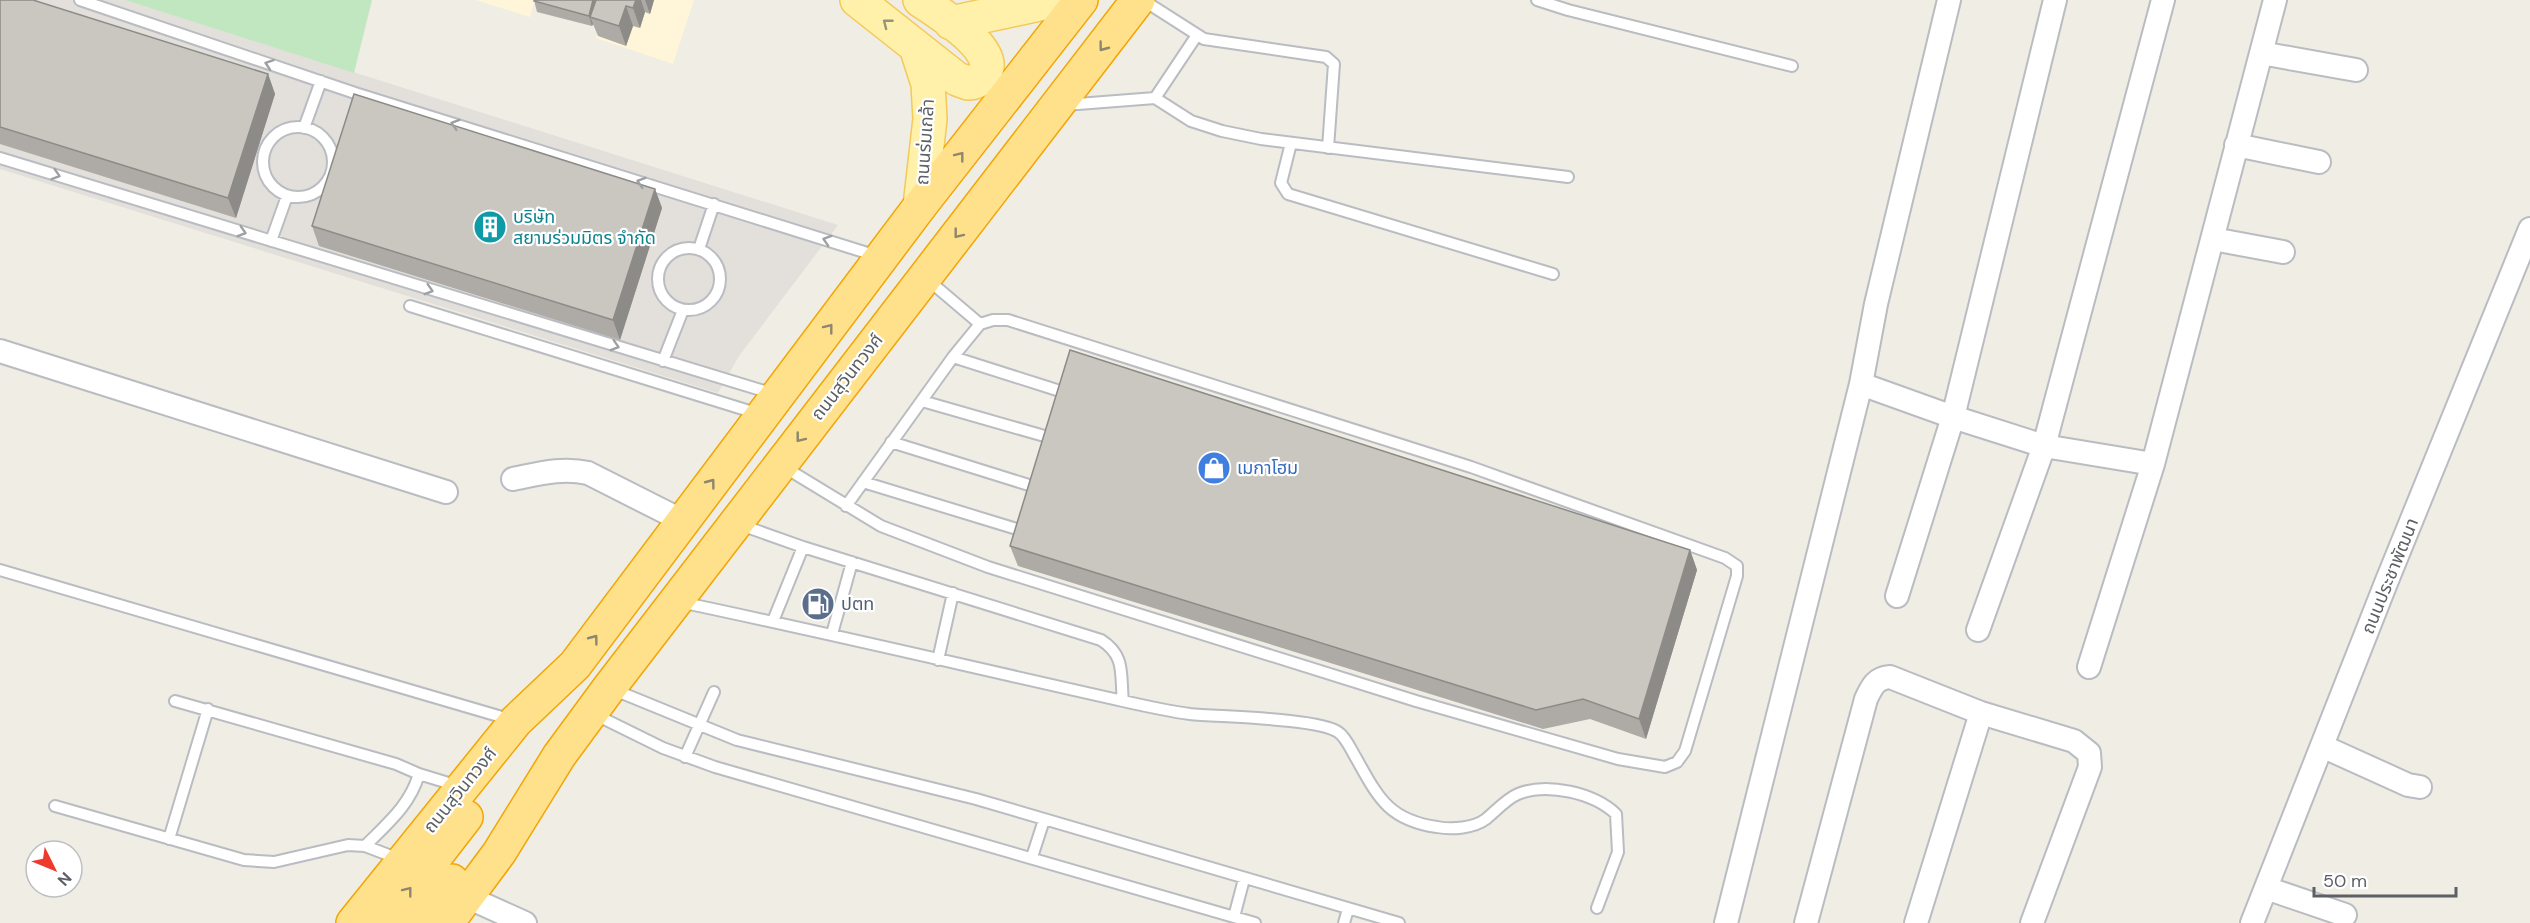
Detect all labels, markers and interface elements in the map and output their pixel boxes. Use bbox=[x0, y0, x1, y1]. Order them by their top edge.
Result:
one-way arrow bbox=[883, 20, 894, 31]
one-way arrow bbox=[1099, 40, 1110, 51]
one-way arrow bbox=[264, 59, 275, 71]
street label: ถนนร่มเกล้า bbox=[910, 98, 940, 186]
one-way arrow bbox=[450, 119, 461, 131]
one-way arrow bbox=[952, 151, 963, 162]
one-way arrow bbox=[50, 168, 61, 180]
one-way arrow bbox=[636, 177, 647, 189]
place label: บริษัท สยามร่วมมิตร จำกัด bbox=[513, 205, 656, 250]
building icon: บริษัท สยามร่วมมิตร จำกัด bbox=[472, 209, 508, 245]
one-way arrow bbox=[236, 225, 247, 237]
one-way arrow bbox=[954, 227, 965, 238]
one-way arrow bbox=[822, 235, 833, 247]
one-way arrow bbox=[423, 282, 434, 295]
one-way arrow bbox=[822, 323, 833, 334]
street label: ถนนสุวินทวงศ์ bbox=[806, 329, 888, 425]
one-way arrow bbox=[609, 339, 620, 351]
one-way arrow bbox=[797, 432, 808, 443]
shop icon: เมกาโฮม bbox=[1196, 450, 1232, 486]
place label: เมกาโฮม bbox=[1237, 456, 1298, 480]
one-way arrow bbox=[704, 479, 715, 490]
street label: ถนนประชาพัฒนา bbox=[2356, 514, 2424, 638]
fuel station icon: ปตท bbox=[800, 586, 836, 622]
place label: ปตท bbox=[841, 592, 874, 616]
one-way arrow bbox=[587, 635, 598, 646]
street label: ถนนสุวินทวงศ์ bbox=[418, 742, 502, 838]
north arrow bbox=[24, 839, 84, 899]
scale bar bbox=[2314, 860, 2456, 898]
text: N bbox=[53, 867, 76, 890]
text: 50 m bbox=[2323, 869, 2367, 893]
one-way arrow bbox=[401, 887, 412, 898]

